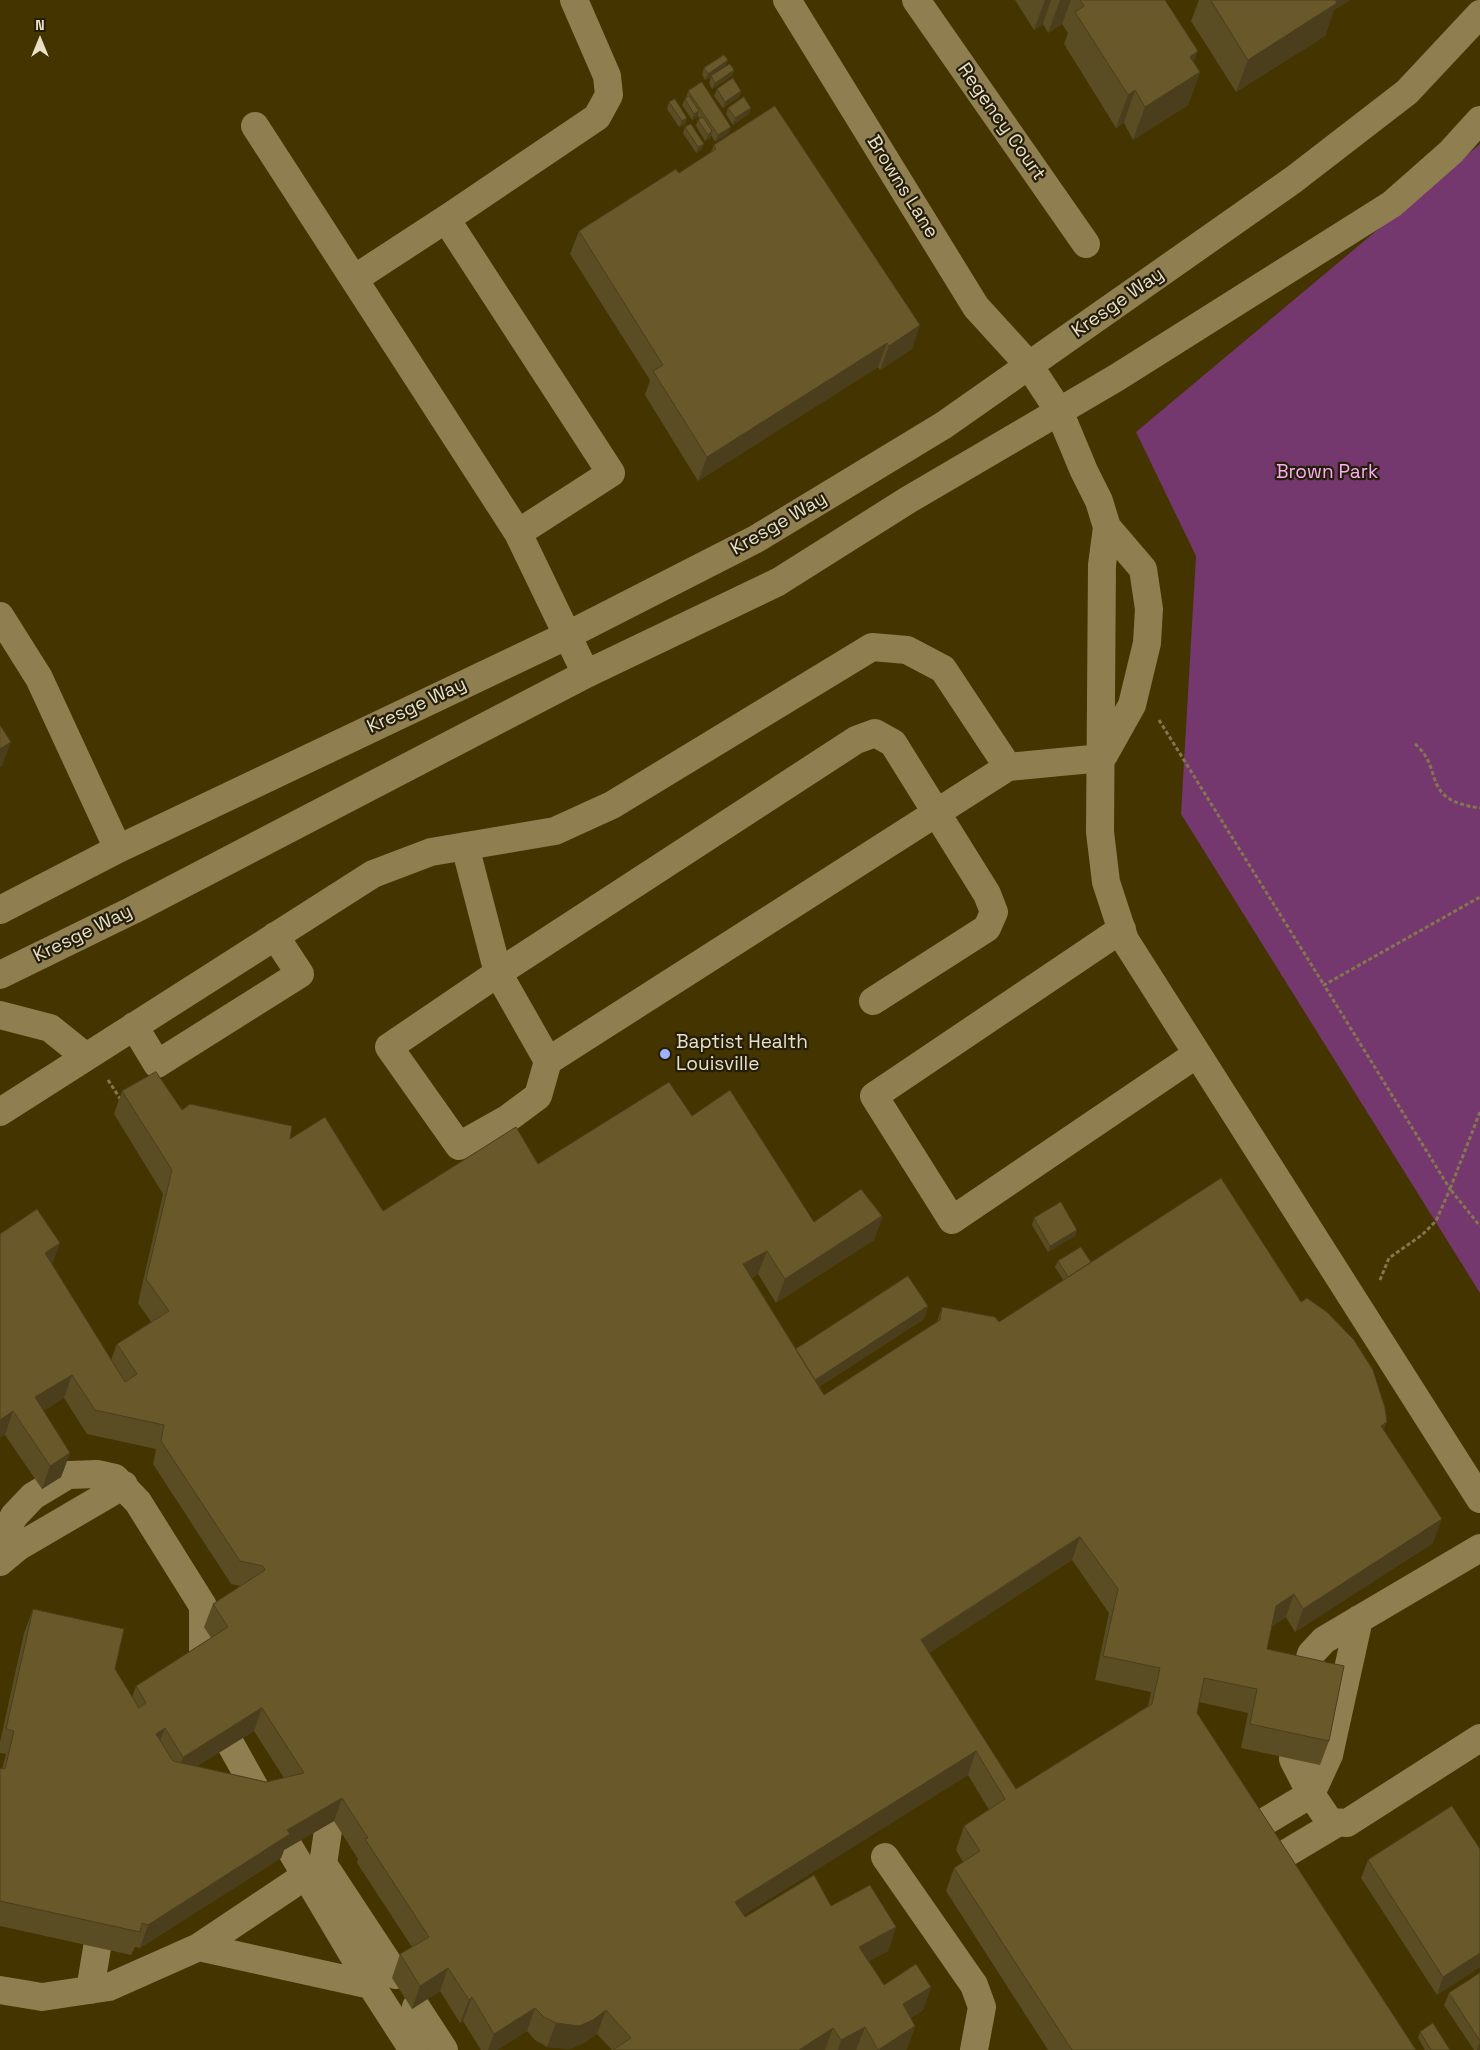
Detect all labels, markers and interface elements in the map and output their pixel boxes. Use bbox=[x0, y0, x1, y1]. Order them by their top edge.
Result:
north arrow bbox=[15, 15, 65, 65]
text: N bbox=[35, 16, 45, 34]
street label: Regency Court bbox=[952, 59, 1050, 185]
street label: Browns Lane bbox=[861, 131, 943, 243]
street label: Kresge Way bbox=[1068, 263, 1168, 343]
park label: Brown Park bbox=[1276, 462, 1378, 484]
street label: Kresge Way bbox=[727, 487, 831, 561]
street label: Kresge Way bbox=[364, 673, 470, 739]
street label: Kresge Way bbox=[30, 900, 136, 968]
place label: Baptist Health Louisville bbox=[676, 1032, 808, 1076]
marker: Baptist Health Louisville bbox=[658, 1047, 672, 1061]

